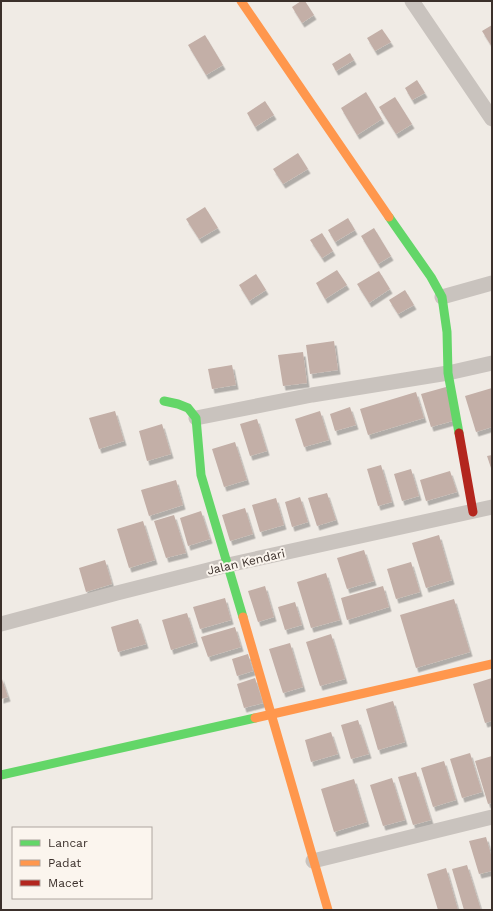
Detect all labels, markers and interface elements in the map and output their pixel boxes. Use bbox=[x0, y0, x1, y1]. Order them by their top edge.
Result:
street label: Jalan Kendari bbox=[206, 546, 286, 578]
legend bbox=[12, 827, 152, 899]
text: Lancar bbox=[48, 836, 88, 850]
text: Padat bbox=[48, 856, 81, 870]
text: Macet bbox=[48, 876, 83, 890]

